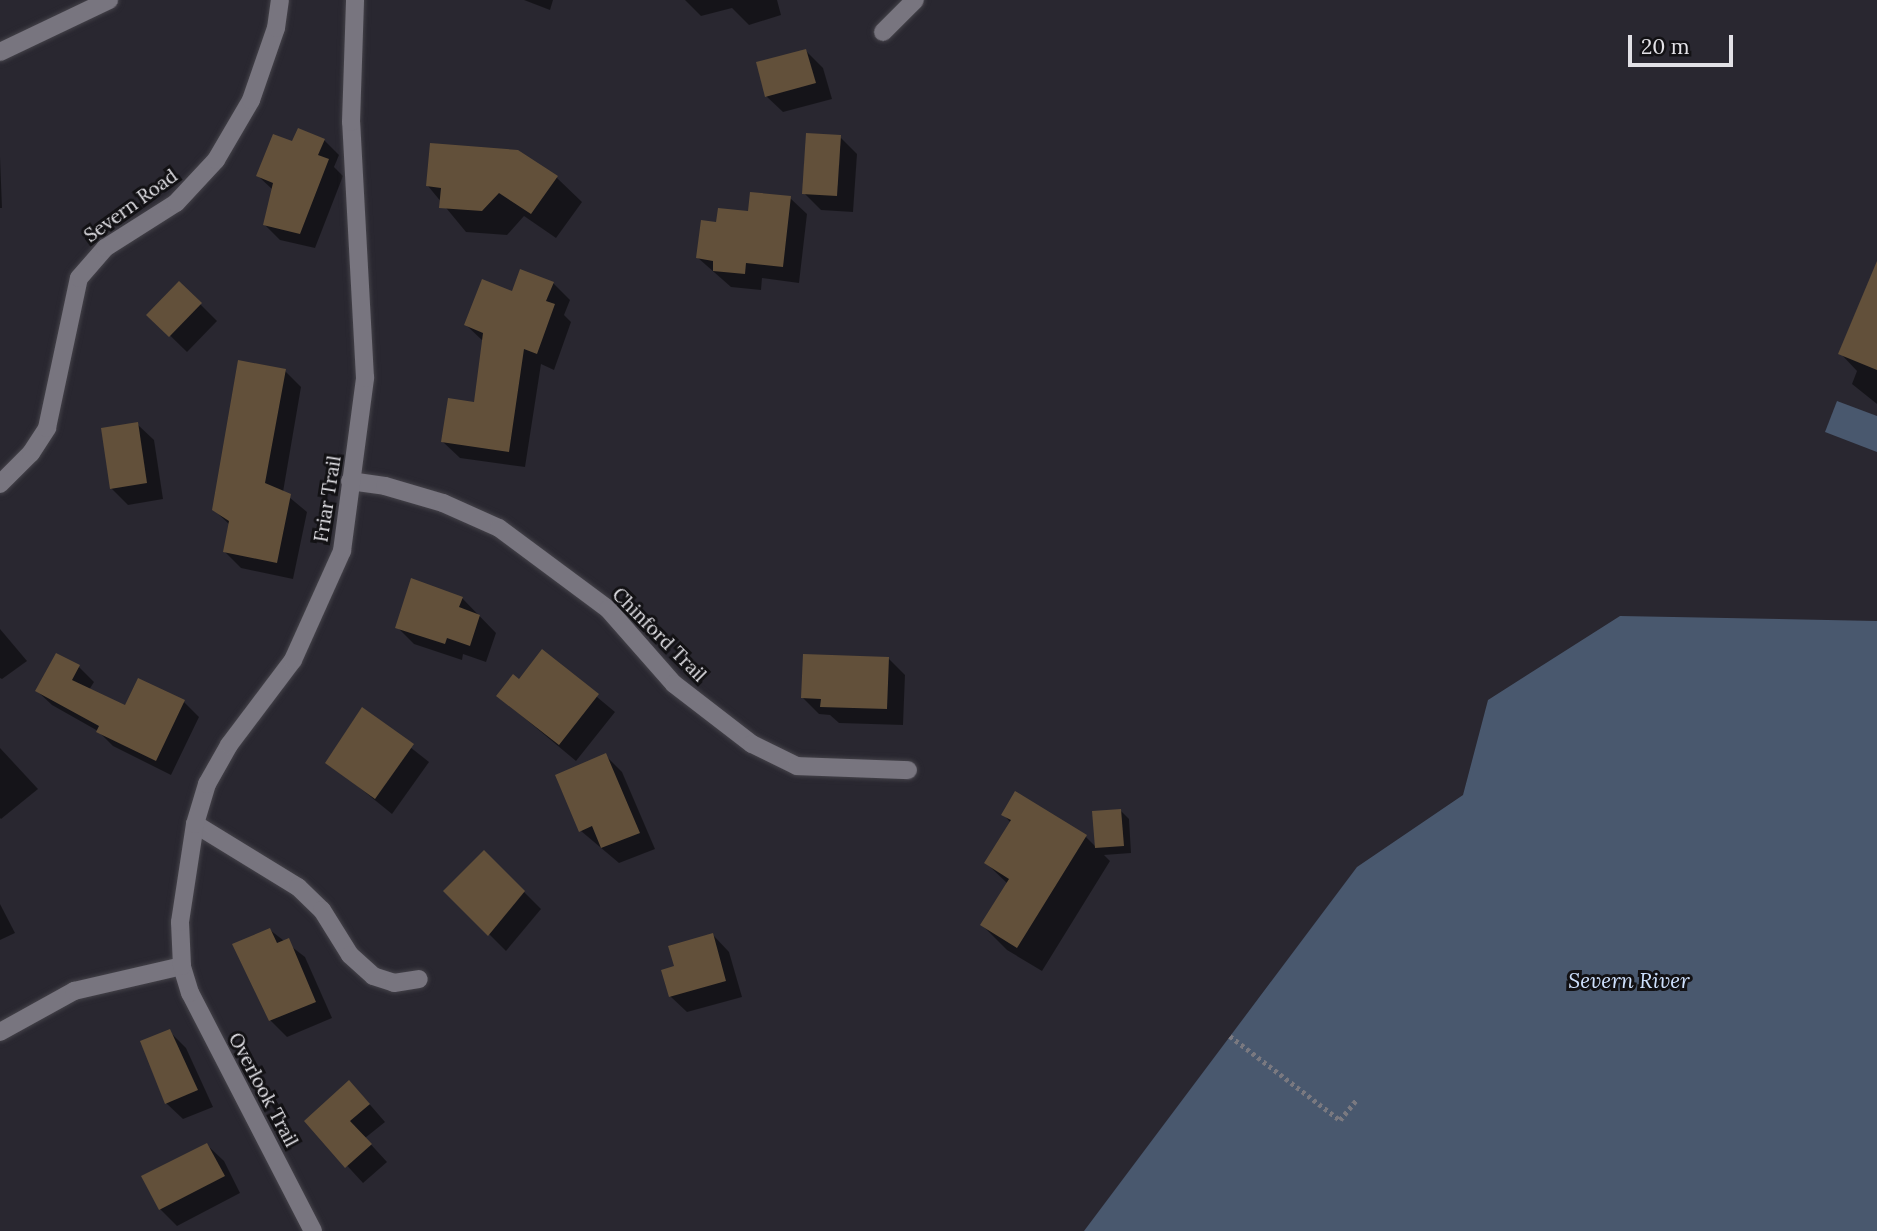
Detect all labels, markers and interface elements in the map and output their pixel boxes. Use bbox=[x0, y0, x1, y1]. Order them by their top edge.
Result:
scale bar bbox=[1632, 21, 1737, 65]
text: 20 m bbox=[1641, 33, 1690, 60]
street label: Severn Road bbox=[80, 165, 182, 247]
street label: Friar Trail bbox=[310, 454, 346, 544]
street label: Chinford Trail bbox=[607, 583, 711, 687]
water label: Severn River bbox=[1568, 968, 1690, 994]
street label: Overlook Trail bbox=[223, 1029, 303, 1151]

